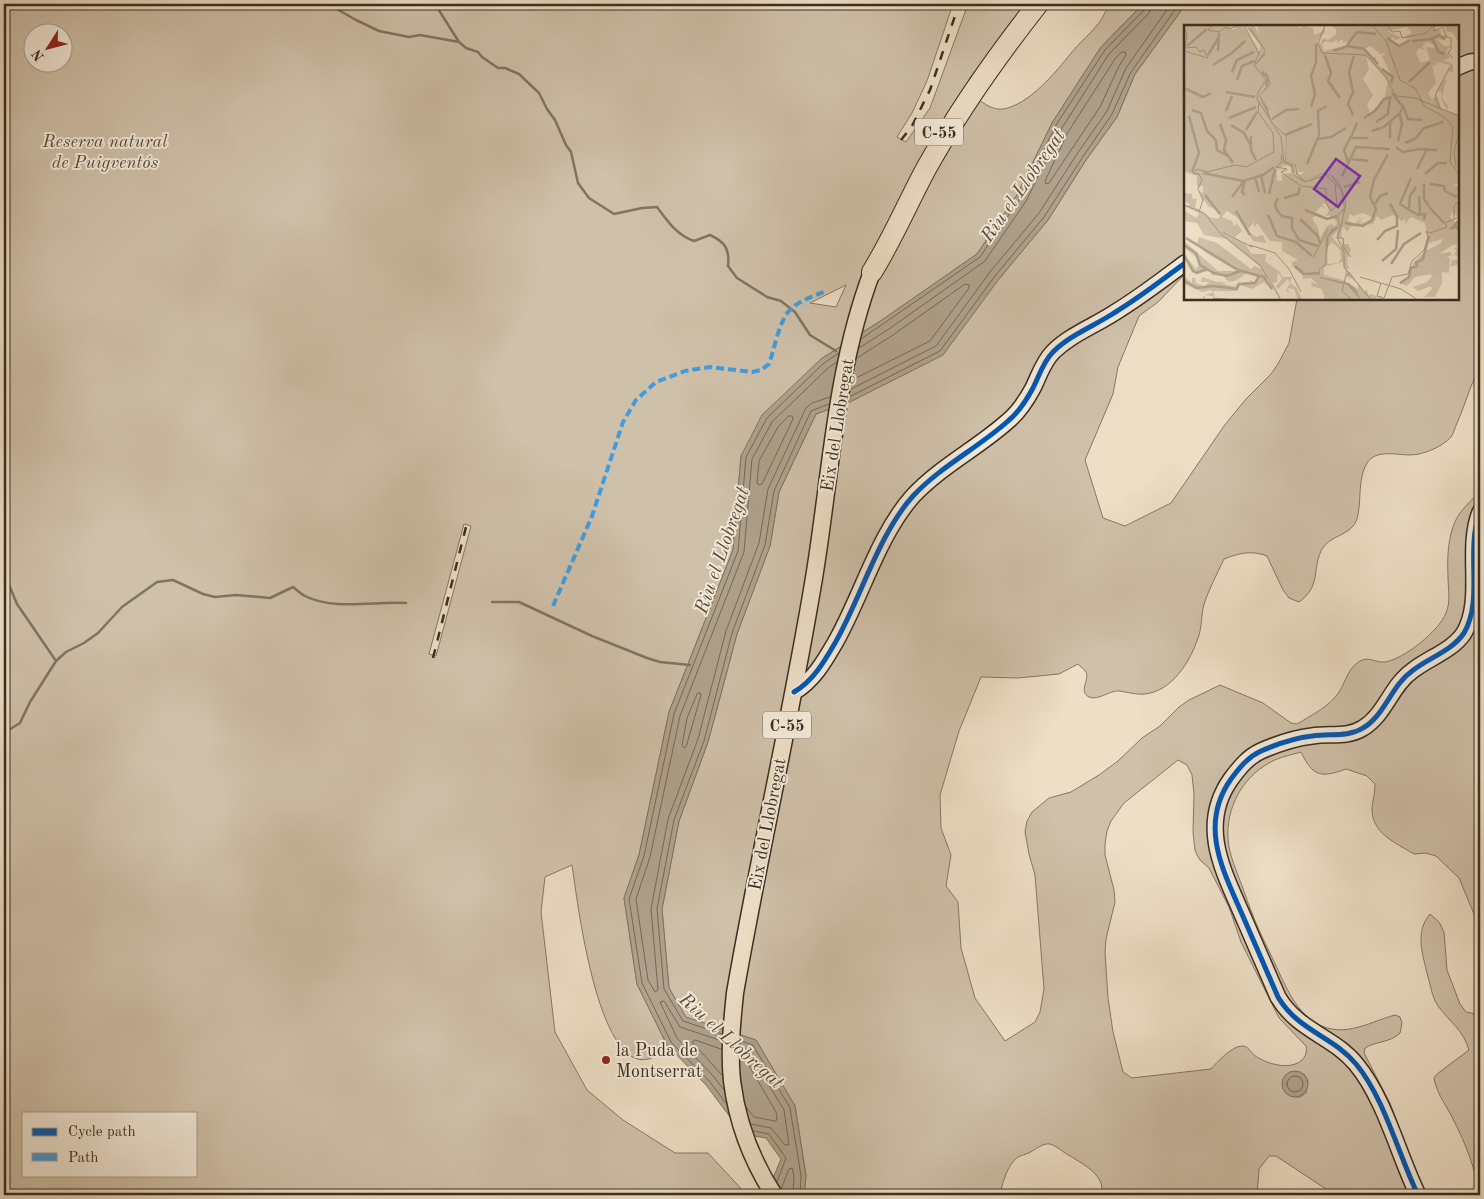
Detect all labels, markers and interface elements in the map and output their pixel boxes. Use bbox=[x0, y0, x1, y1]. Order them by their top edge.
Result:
north arrow bbox=[22, 22, 72, 72]
inset map bbox=[1184, 25, 1459, 300]
text: N bbox=[29, 46, 47, 63]
road number: C-55 bbox=[915, 118, 963, 146]
water label: Riu el Llobregat bbox=[978, 126, 1070, 247]
park label: Reserva natural de Puigventós bbox=[42, 133, 168, 172]
street label: Eix del Llobregat bbox=[819, 357, 857, 493]
water label: Riu el Llobregat bbox=[692, 484, 754, 618]
road number: C-55 bbox=[763, 712, 811, 738]
street label: Eix del Llobregat bbox=[746, 756, 790, 892]
water label: Riu el Llobregat bbox=[674, 990, 787, 1094]
place label: la Puda de Montserrat bbox=[616, 1042, 702, 1081]
marker: la Puda de Montserrat bbox=[600, 1054, 612, 1066]
legend bbox=[22, 1112, 198, 1176]
text: Cycle path bbox=[68, 1125, 136, 1140]
text: Path bbox=[68, 1151, 98, 1166]

